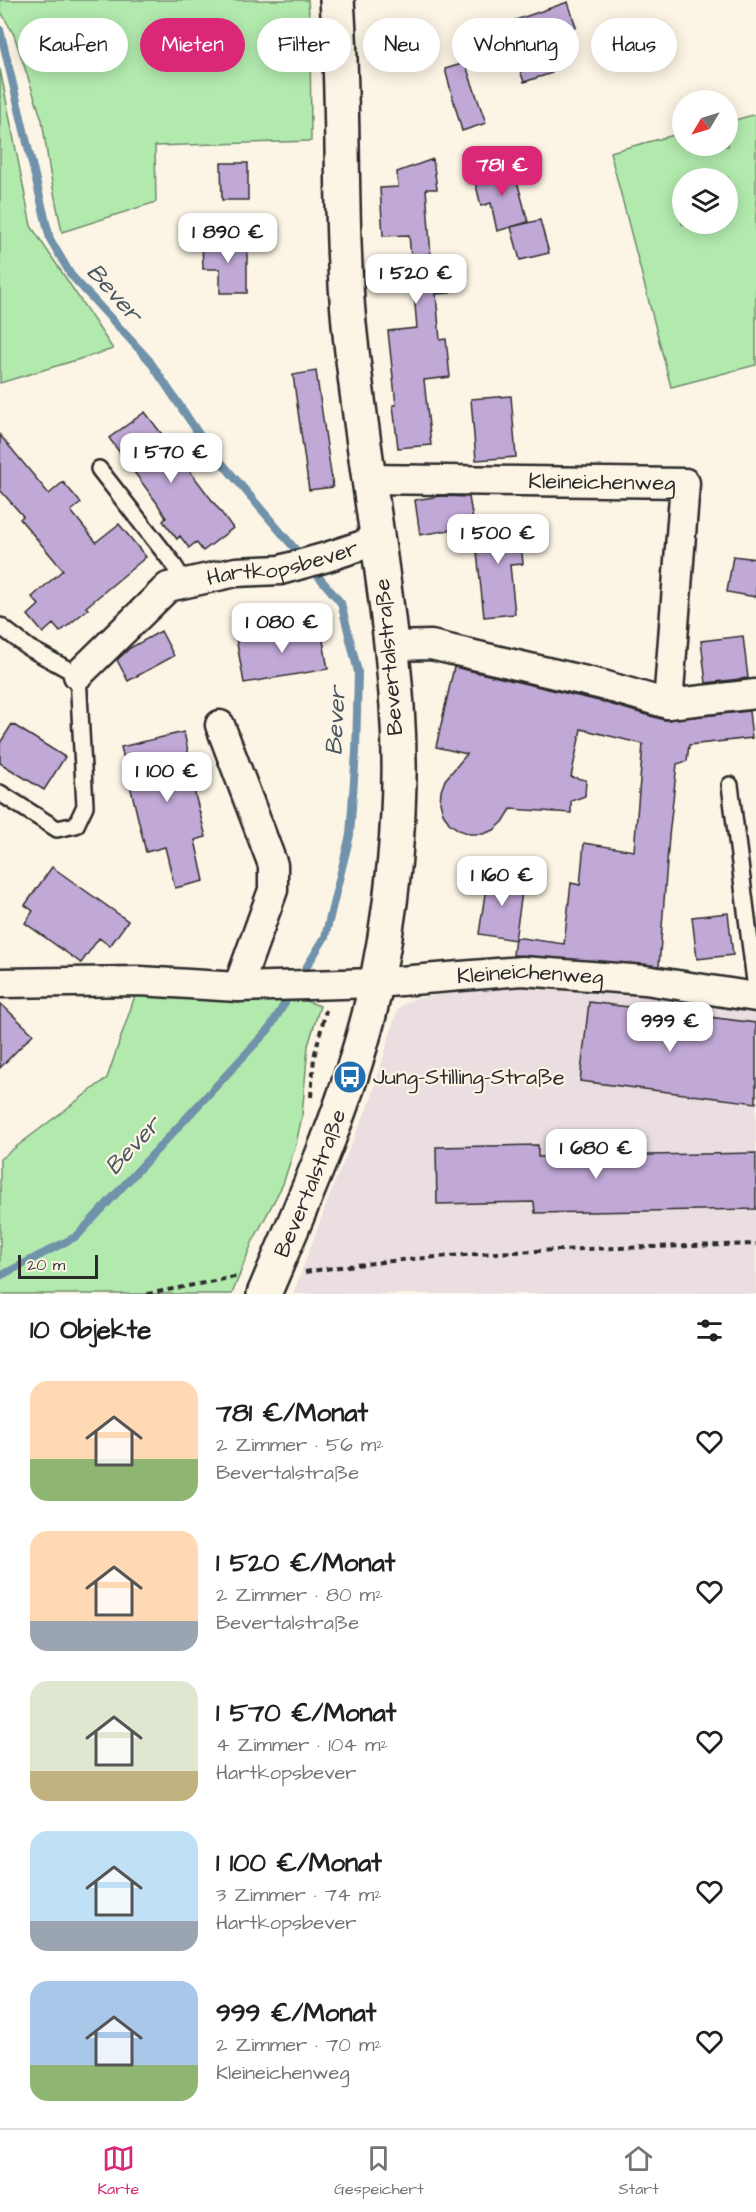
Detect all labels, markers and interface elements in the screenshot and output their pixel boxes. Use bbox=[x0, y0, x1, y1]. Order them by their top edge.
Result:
chip: Kaufen bbox=[18, 18, 128, 72]
chip: Mieten bbox=[140, 18, 245, 72]
chip: Filter bbox=[257, 18, 351, 72]
chip: Neu bbox=[363, 18, 440, 72]
chip: Wohnung bbox=[452, 18, 579, 72]
chip: Haus bbox=[591, 18, 677, 72]
north arrow bbox=[672, 90, 738, 156]
map controls bbox=[672, 90, 738, 234]
pin: 781 € bbox=[460, 146, 544, 197]
text: 781 € bbox=[476, 151, 528, 179]
button: layers bbox=[672, 168, 738, 234]
pin: 1 890 € bbox=[173, 213, 283, 264]
text: 1 890 € bbox=[192, 218, 264, 246]
pin: 1 520 € bbox=[361, 254, 471, 305]
water label: Bever bbox=[78, 256, 151, 332]
text: 1 520 € bbox=[380, 259, 452, 287]
pin: 1 570 € bbox=[116, 433, 226, 484]
text: 1 570 € bbox=[134, 438, 208, 466]
street label: Kleineichenweg bbox=[528, 466, 676, 499]
pin: 1 500 € bbox=[443, 514, 553, 565]
text: 1 500 € bbox=[461, 519, 535, 547]
street label: Hartkopsbever bbox=[204, 532, 362, 594]
street label: Bevertalstraße bbox=[367, 577, 411, 737]
pin: 1 080 € bbox=[227, 603, 337, 654]
text: 1 080 € bbox=[246, 608, 318, 636]
water label: Bever bbox=[317, 683, 355, 756]
pin: 1 100 € bbox=[112, 752, 222, 803]
text: 1 100 € bbox=[136, 757, 198, 785]
pin: 1 160 € bbox=[447, 856, 557, 907]
text: 1 160 € bbox=[471, 861, 533, 889]
street label: Kleineichenweg bbox=[456, 955, 605, 993]
pin: 999 € bbox=[628, 1002, 712, 1053]
text: 999 € bbox=[641, 1007, 699, 1035]
bus stop icon: Jung-Stilling-Straße bbox=[332, 1059, 368, 1095]
place label: Jung-Stilling-Straße bbox=[373, 1062, 565, 1094]
street label: Bevertalstraße bbox=[266, 1105, 354, 1262]
water label: Bever bbox=[97, 1107, 171, 1183]
pin: 1 680 € bbox=[541, 1129, 651, 1180]
text: 1 680 € bbox=[560, 1134, 632, 1162]
scale bar bbox=[18, 1252, 98, 1280]
text: 20 m bbox=[27, 1254, 65, 1276]
text: 10 Objekte bbox=[30, 1312, 151, 1348]
icon: filters bbox=[693, 1314, 726, 1347]
text: 781 €/Monat bbox=[216, 1395, 368, 1431]
icon: home bbox=[78, 1405, 150, 1477]
icon: heart bbox=[693, 1425, 726, 1458]
text: 2 Zimmer · 56 m² bbox=[216, 1431, 384, 1459]
text: Bevertalstraße bbox=[216, 1459, 359, 1487]
text: 1 520 €/Monat bbox=[216, 1545, 395, 1581]
icon: home bbox=[78, 1555, 150, 1627]
icon: heart bbox=[693, 1575, 726, 1608]
text: 2 Zimmer · 80 m² bbox=[216, 1581, 383, 1609]
text: Bevertalstraße bbox=[216, 1609, 359, 1637]
text: 1 570 €/Monat bbox=[216, 1695, 396, 1731]
icon: home bbox=[78, 1705, 150, 1777]
icon: heart bbox=[693, 1725, 726, 1758]
text: 4 Zimmer · 104 m² bbox=[216, 1731, 388, 1759]
text: Hartkopsbever bbox=[216, 1759, 356, 1787]
text: 1 100 €/Monat bbox=[216, 1845, 382, 1881]
icon: home bbox=[78, 1855, 150, 1927]
icon: heart bbox=[693, 1875, 726, 1908]
text: 3 Zimmer · 74 m² bbox=[216, 1881, 382, 1909]
text: Hartkopsbever bbox=[216, 1909, 356, 1937]
text: 999 €/Monat bbox=[216, 1995, 376, 2031]
icon: home bbox=[78, 2005, 150, 2077]
icon: heart bbox=[693, 2025, 726, 2058]
text: 2 Zimmer · 70 m² bbox=[216, 2031, 382, 2059]
text: Kleineichenweg bbox=[216, 2059, 350, 2087]
tab: Karte bbox=[97, 2142, 139, 2200]
tab: Gespeichert bbox=[334, 2142, 424, 2200]
tab: Start bbox=[618, 2142, 659, 2200]

